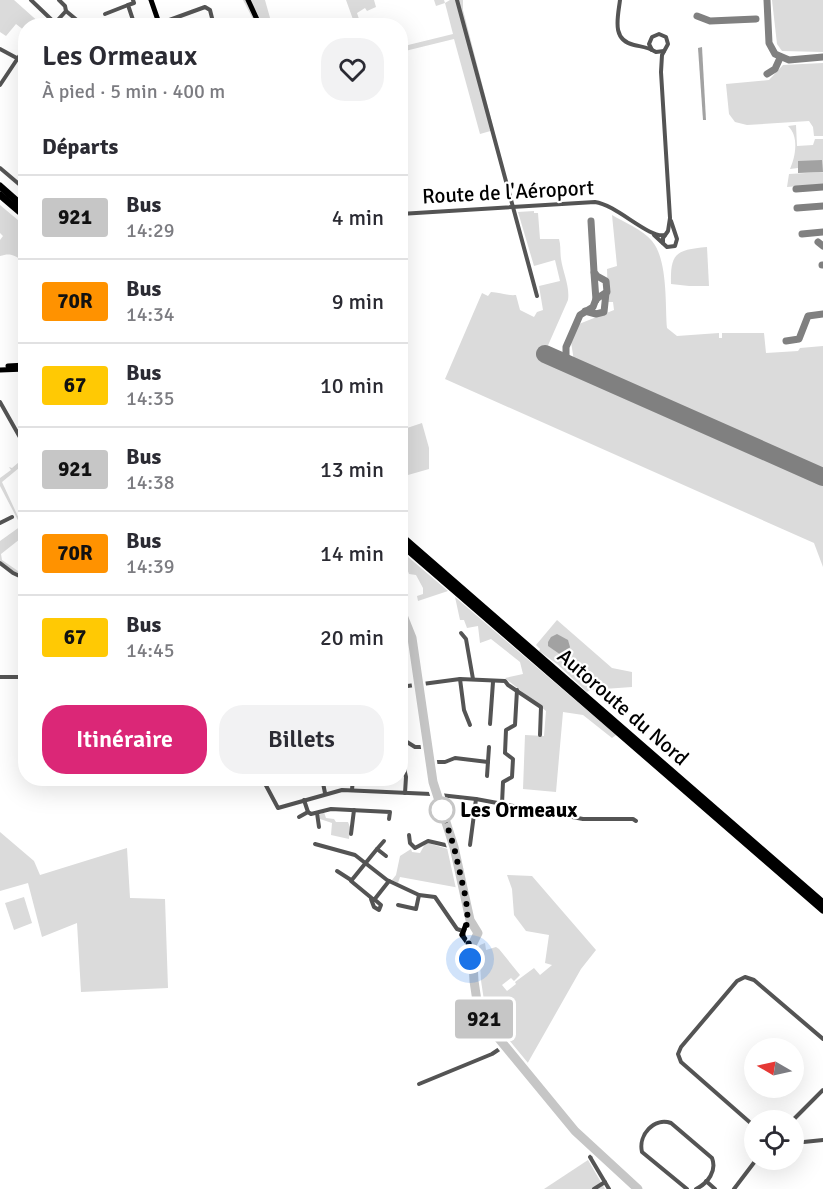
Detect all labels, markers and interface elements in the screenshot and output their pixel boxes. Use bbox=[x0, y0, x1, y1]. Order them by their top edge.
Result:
button: heart bbox=[321, 38, 384, 101]
text: Les Ormeaux bbox=[42, 39, 197, 73]
text: À pied · 5 min · 400 m bbox=[42, 79, 225, 104]
text: Départs bbox=[42, 133, 118, 160]
street label: Route de l'Aéroport bbox=[421, 175, 595, 209]
text: Bus bbox=[126, 191, 161, 218]
text: 921 bbox=[58, 204, 92, 230]
text: 4 min bbox=[332, 204, 384, 231]
text: 14:29 bbox=[126, 218, 175, 243]
text: Bus bbox=[126, 275, 161, 302]
text: 70R bbox=[57, 288, 93, 314]
text: 9 min bbox=[332, 288, 384, 315]
text: 14:34 bbox=[126, 302, 175, 327]
text: Bus bbox=[126, 359, 161, 386]
text: 67 bbox=[64, 372, 86, 398]
text: 10 min bbox=[320, 372, 384, 399]
text: 14:35 bbox=[126, 386, 175, 411]
text: Bus bbox=[126, 443, 161, 470]
text: 921 bbox=[58, 456, 92, 482]
text: 13 min bbox=[320, 456, 384, 483]
text: 14:38 bbox=[126, 470, 175, 495]
text: Bus bbox=[126, 527, 161, 554]
text: 70R bbox=[57, 540, 93, 566]
text: 14 min bbox=[320, 540, 384, 567]
text: 14:39 bbox=[126, 554, 175, 579]
text: Bus bbox=[126, 611, 161, 638]
text: 67 bbox=[64, 624, 86, 650]
text: 20 min bbox=[320, 624, 384, 651]
text: 14:45 bbox=[126, 638, 175, 663]
street label: Autoroute du Nord bbox=[552, 643, 694, 771]
button: Itinéraire bbox=[42, 705, 207, 774]
button: Billets bbox=[219, 705, 384, 774]
marker: Les Ormeaux bbox=[429, 797, 455, 823]
place label: Les Ormeaux bbox=[460, 797, 578, 823]
your location bbox=[455, 944, 485, 974]
line badge: 921 bbox=[450, 1000, 518, 1038]
text: 921 bbox=[467, 1006, 501, 1032]
north arrow bbox=[744, 1038, 804, 1098]
map controls bbox=[744, 1038, 804, 1170]
button: locate bbox=[744, 1110, 804, 1170]

